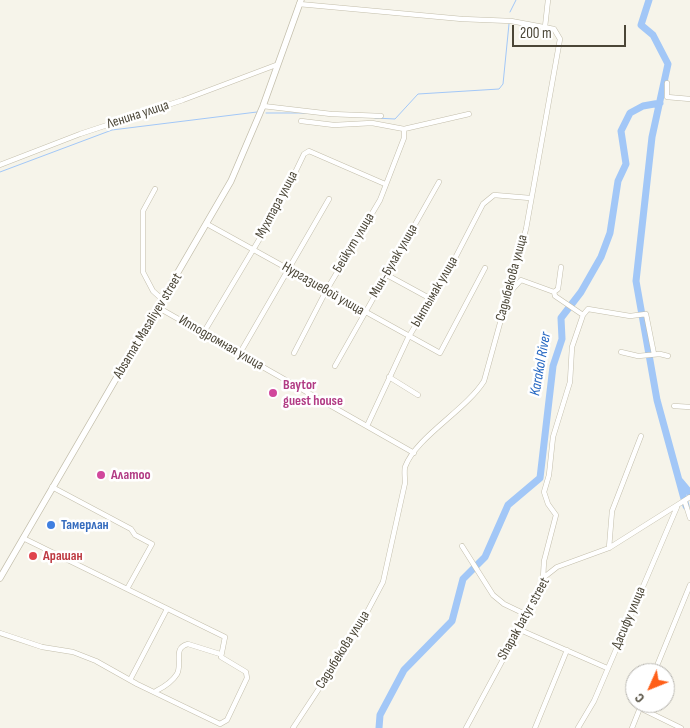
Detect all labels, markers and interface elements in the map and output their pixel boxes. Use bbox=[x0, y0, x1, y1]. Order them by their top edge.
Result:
scale bar bbox=[515, 15, 629, 47]
text: 200 m bbox=[520, 24, 552, 43]
street label: Ленина улица bbox=[105, 97, 171, 133]
street label: Мухтара улица bbox=[252, 168, 302, 242]
street label: Бейкут улица bbox=[330, 210, 378, 276]
street label: Мин-Булак улица bbox=[366, 221, 422, 301]
street label: Садыбекова улица bbox=[492, 233, 532, 323]
street label: Ынтымак улица bbox=[408, 254, 462, 330]
street label: Нургазиевой улица bbox=[279, 259, 367, 319]
street label: Absamat Masaliyev street bbox=[110, 270, 186, 382]
street label: Ипподромная улица bbox=[175, 312, 267, 374]
water label: Karakol River bbox=[527, 331, 555, 397]
place label: Baytor guest house bbox=[283, 377, 343, 410]
marker: Baytor guest house bbox=[267, 387, 279, 399]
place label: Алатоо bbox=[111, 467, 151, 483]
marker: Алатоо bbox=[95, 469, 107, 481]
place label: Тамерлан bbox=[61, 517, 109, 533]
marker: Тамерлан bbox=[45, 519, 57, 531]
place label: Арашан bbox=[43, 548, 83, 564]
marker: Арашан bbox=[27, 550, 39, 562]
street label: Shapak batyr street bbox=[494, 575, 554, 663]
street label: Дасифу улица bbox=[608, 584, 650, 652]
street label: Садыбекова улица bbox=[312, 608, 374, 692]
north arrow bbox=[625, 663, 675, 713]
text: С bbox=[631, 690, 648, 707]

